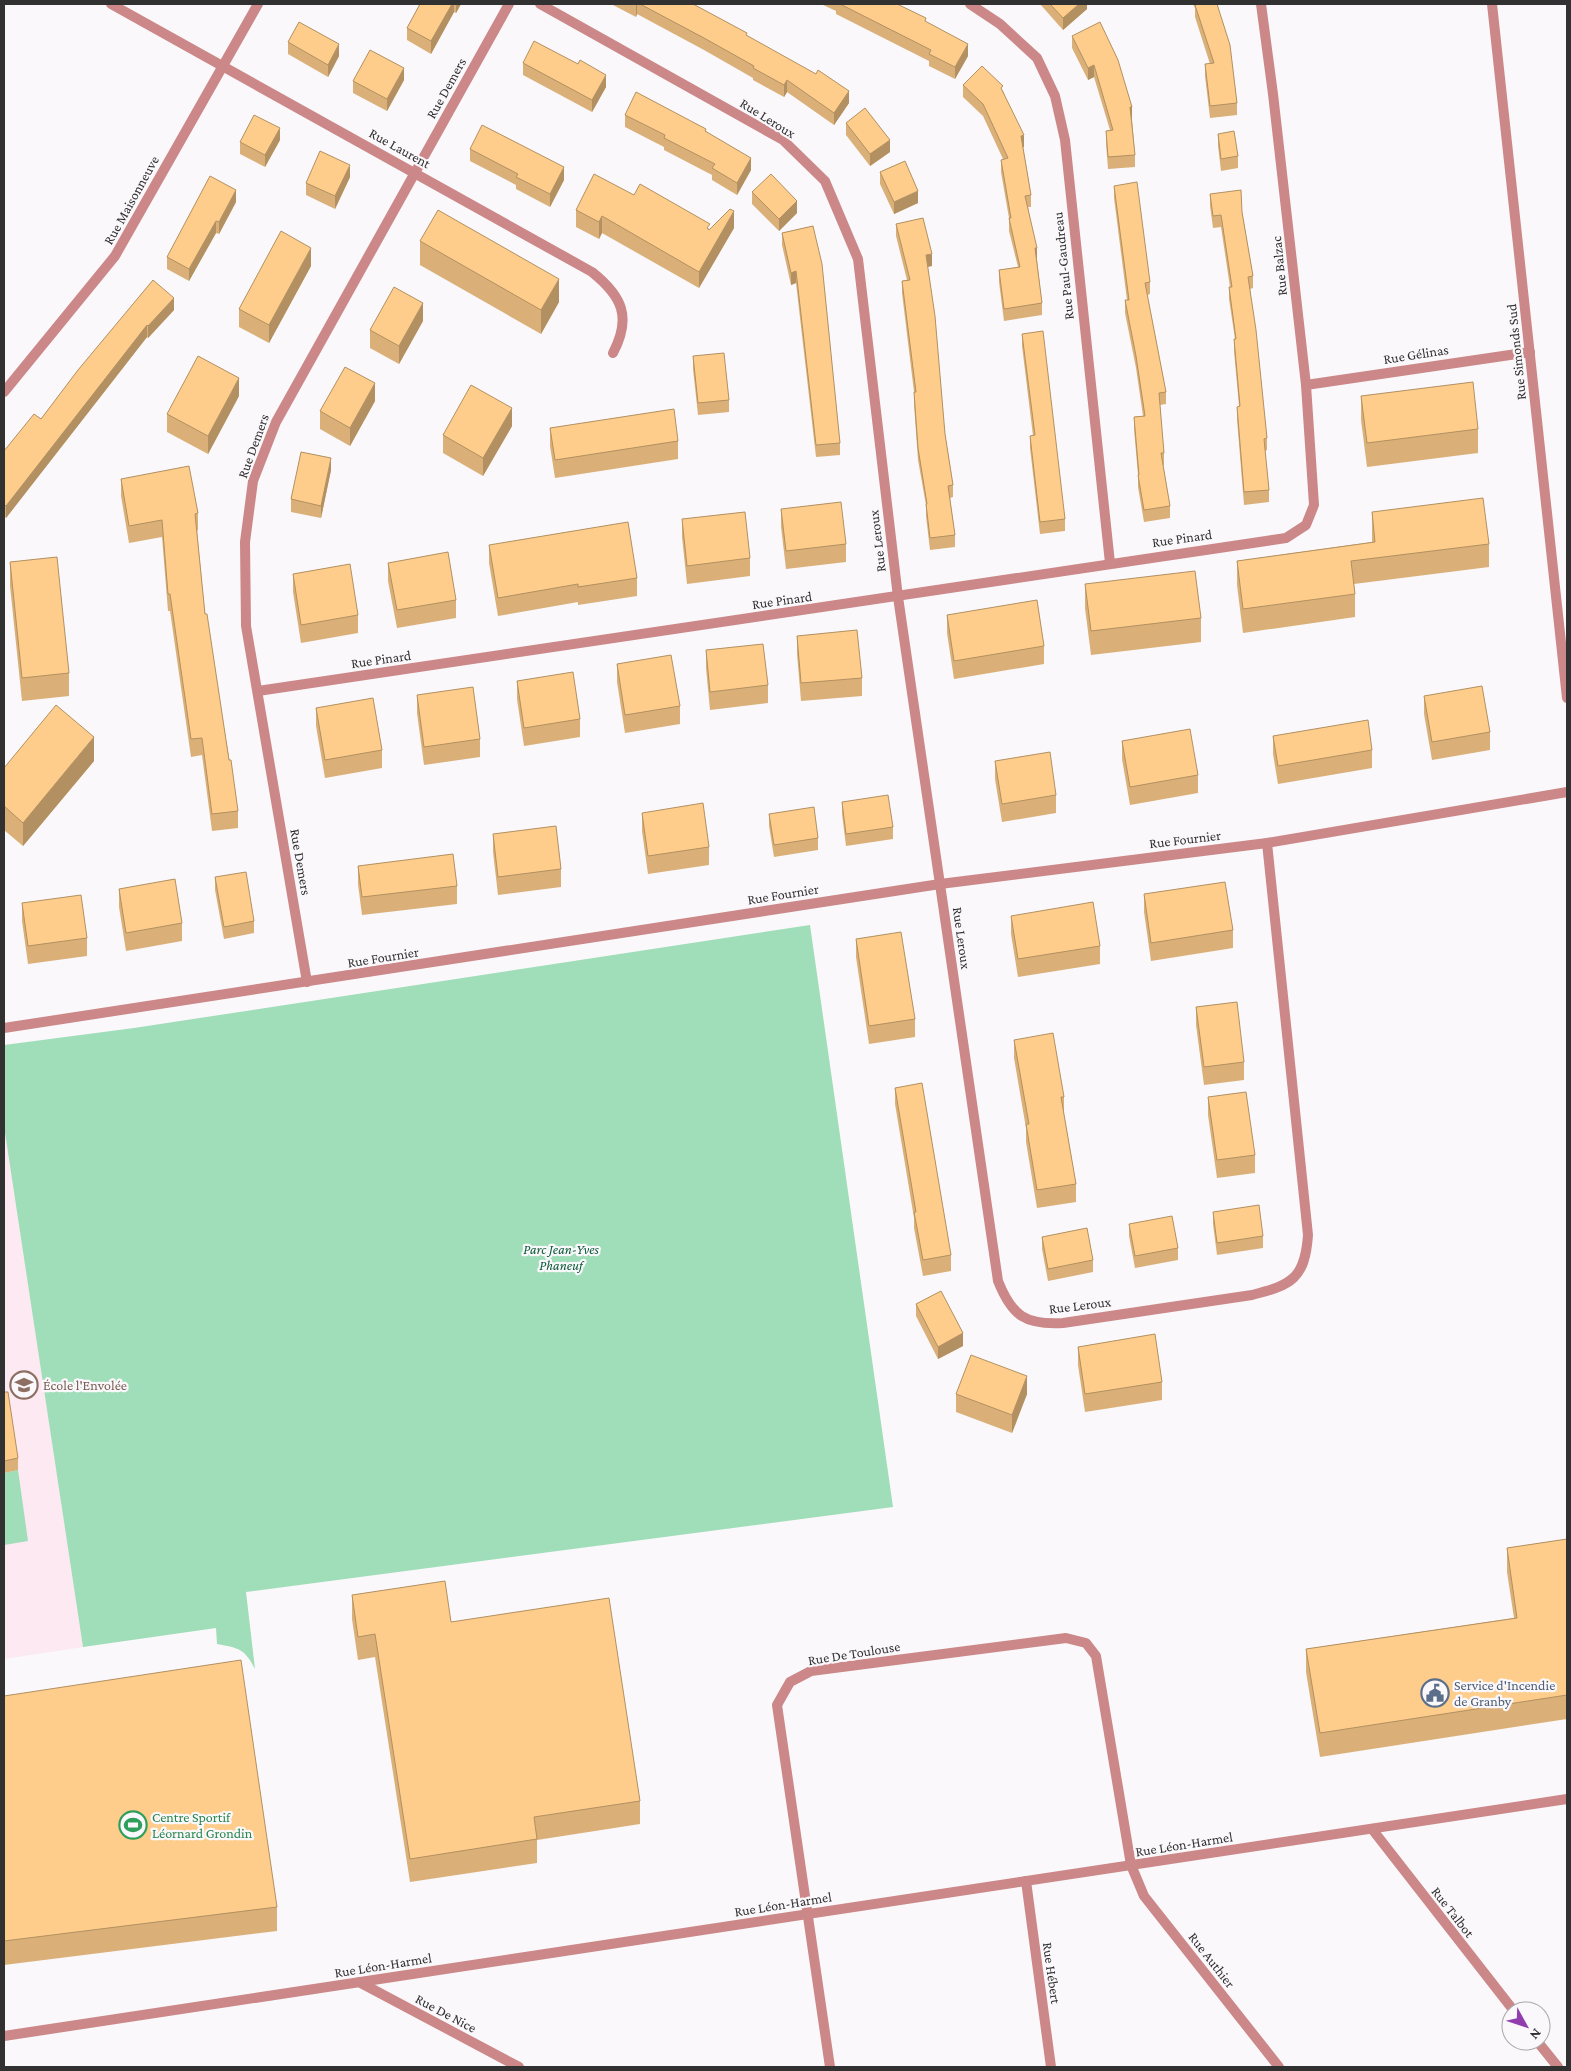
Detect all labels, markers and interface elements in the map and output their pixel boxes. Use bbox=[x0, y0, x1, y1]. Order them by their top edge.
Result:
street label: Rue Demers bbox=[423, 55, 469, 121]
street label: Rue Leroux bbox=[737, 95, 799, 142]
street label: Rue Laurent bbox=[367, 125, 434, 172]
street label: Rue Maisonneuve bbox=[100, 153, 162, 247]
street label: Rue Paul-Gaudreau bbox=[1049, 211, 1077, 321]
street label: Rue Balzac bbox=[1268, 235, 1290, 297]
street label: Rue Simonds Sud bbox=[1503, 303, 1529, 401]
street label: Rue Gélinas bbox=[1382, 341, 1450, 367]
street label: Rue Demers bbox=[234, 412, 272, 480]
street label: Rue Leroux bbox=[865, 509, 889, 573]
street label: Rue Pinard bbox=[1151, 526, 1214, 550]
street label: Rue Pinard bbox=[751, 588, 814, 612]
street label: Rue Pinard bbox=[350, 647, 413, 671]
street label: Rue Fournier bbox=[1148, 827, 1222, 851]
street label: Rue Demers bbox=[287, 828, 315, 896]
street label: Rue Fournier bbox=[746, 880, 820, 908]
street label: Rue Leroux bbox=[950, 906, 974, 970]
street label: Rue Fournier bbox=[346, 943, 420, 971]
park label: Parc Jean-Yves Phaneuf bbox=[523, 1241, 600, 1273]
street label: Rue Leroux bbox=[1048, 1293, 1112, 1317]
school or university icon: École l'Envolée bbox=[9, 1370, 39, 1400]
place label: École l'Envolée bbox=[43, 1377, 127, 1393]
street label: Rue De Toulouse bbox=[807, 1638, 901, 1668]
place label: Service d'Incendie de Granby bbox=[1454, 1677, 1555, 1709]
public building icon: Service d'Incendie de Granby bbox=[1420, 1678, 1450, 1708]
place label: Centre Sportif Léornard Grondin bbox=[152, 1809, 253, 1841]
sports icon: Centre Sportif Léornard Grondin bbox=[118, 1810, 148, 1840]
street label: Rue Léon-Harmel bbox=[1134, 1828, 1234, 1860]
street label: Rue Talbot bbox=[1428, 1883, 1478, 1941]
street label: Rue Léon-Harmel bbox=[733, 1888, 833, 1920]
street label: Rue Authier bbox=[1185, 1929, 1239, 1991]
street label: Rue Hébert bbox=[1040, 1941, 1064, 2005]
street label: Rue Léon-Harmel bbox=[333, 1949, 433, 1981]
street label: Rue De Nice bbox=[413, 1990, 479, 2036]
north arrow bbox=[1501, 2001, 1551, 2051]
text: N bbox=[1526, 2026, 1545, 2044]

